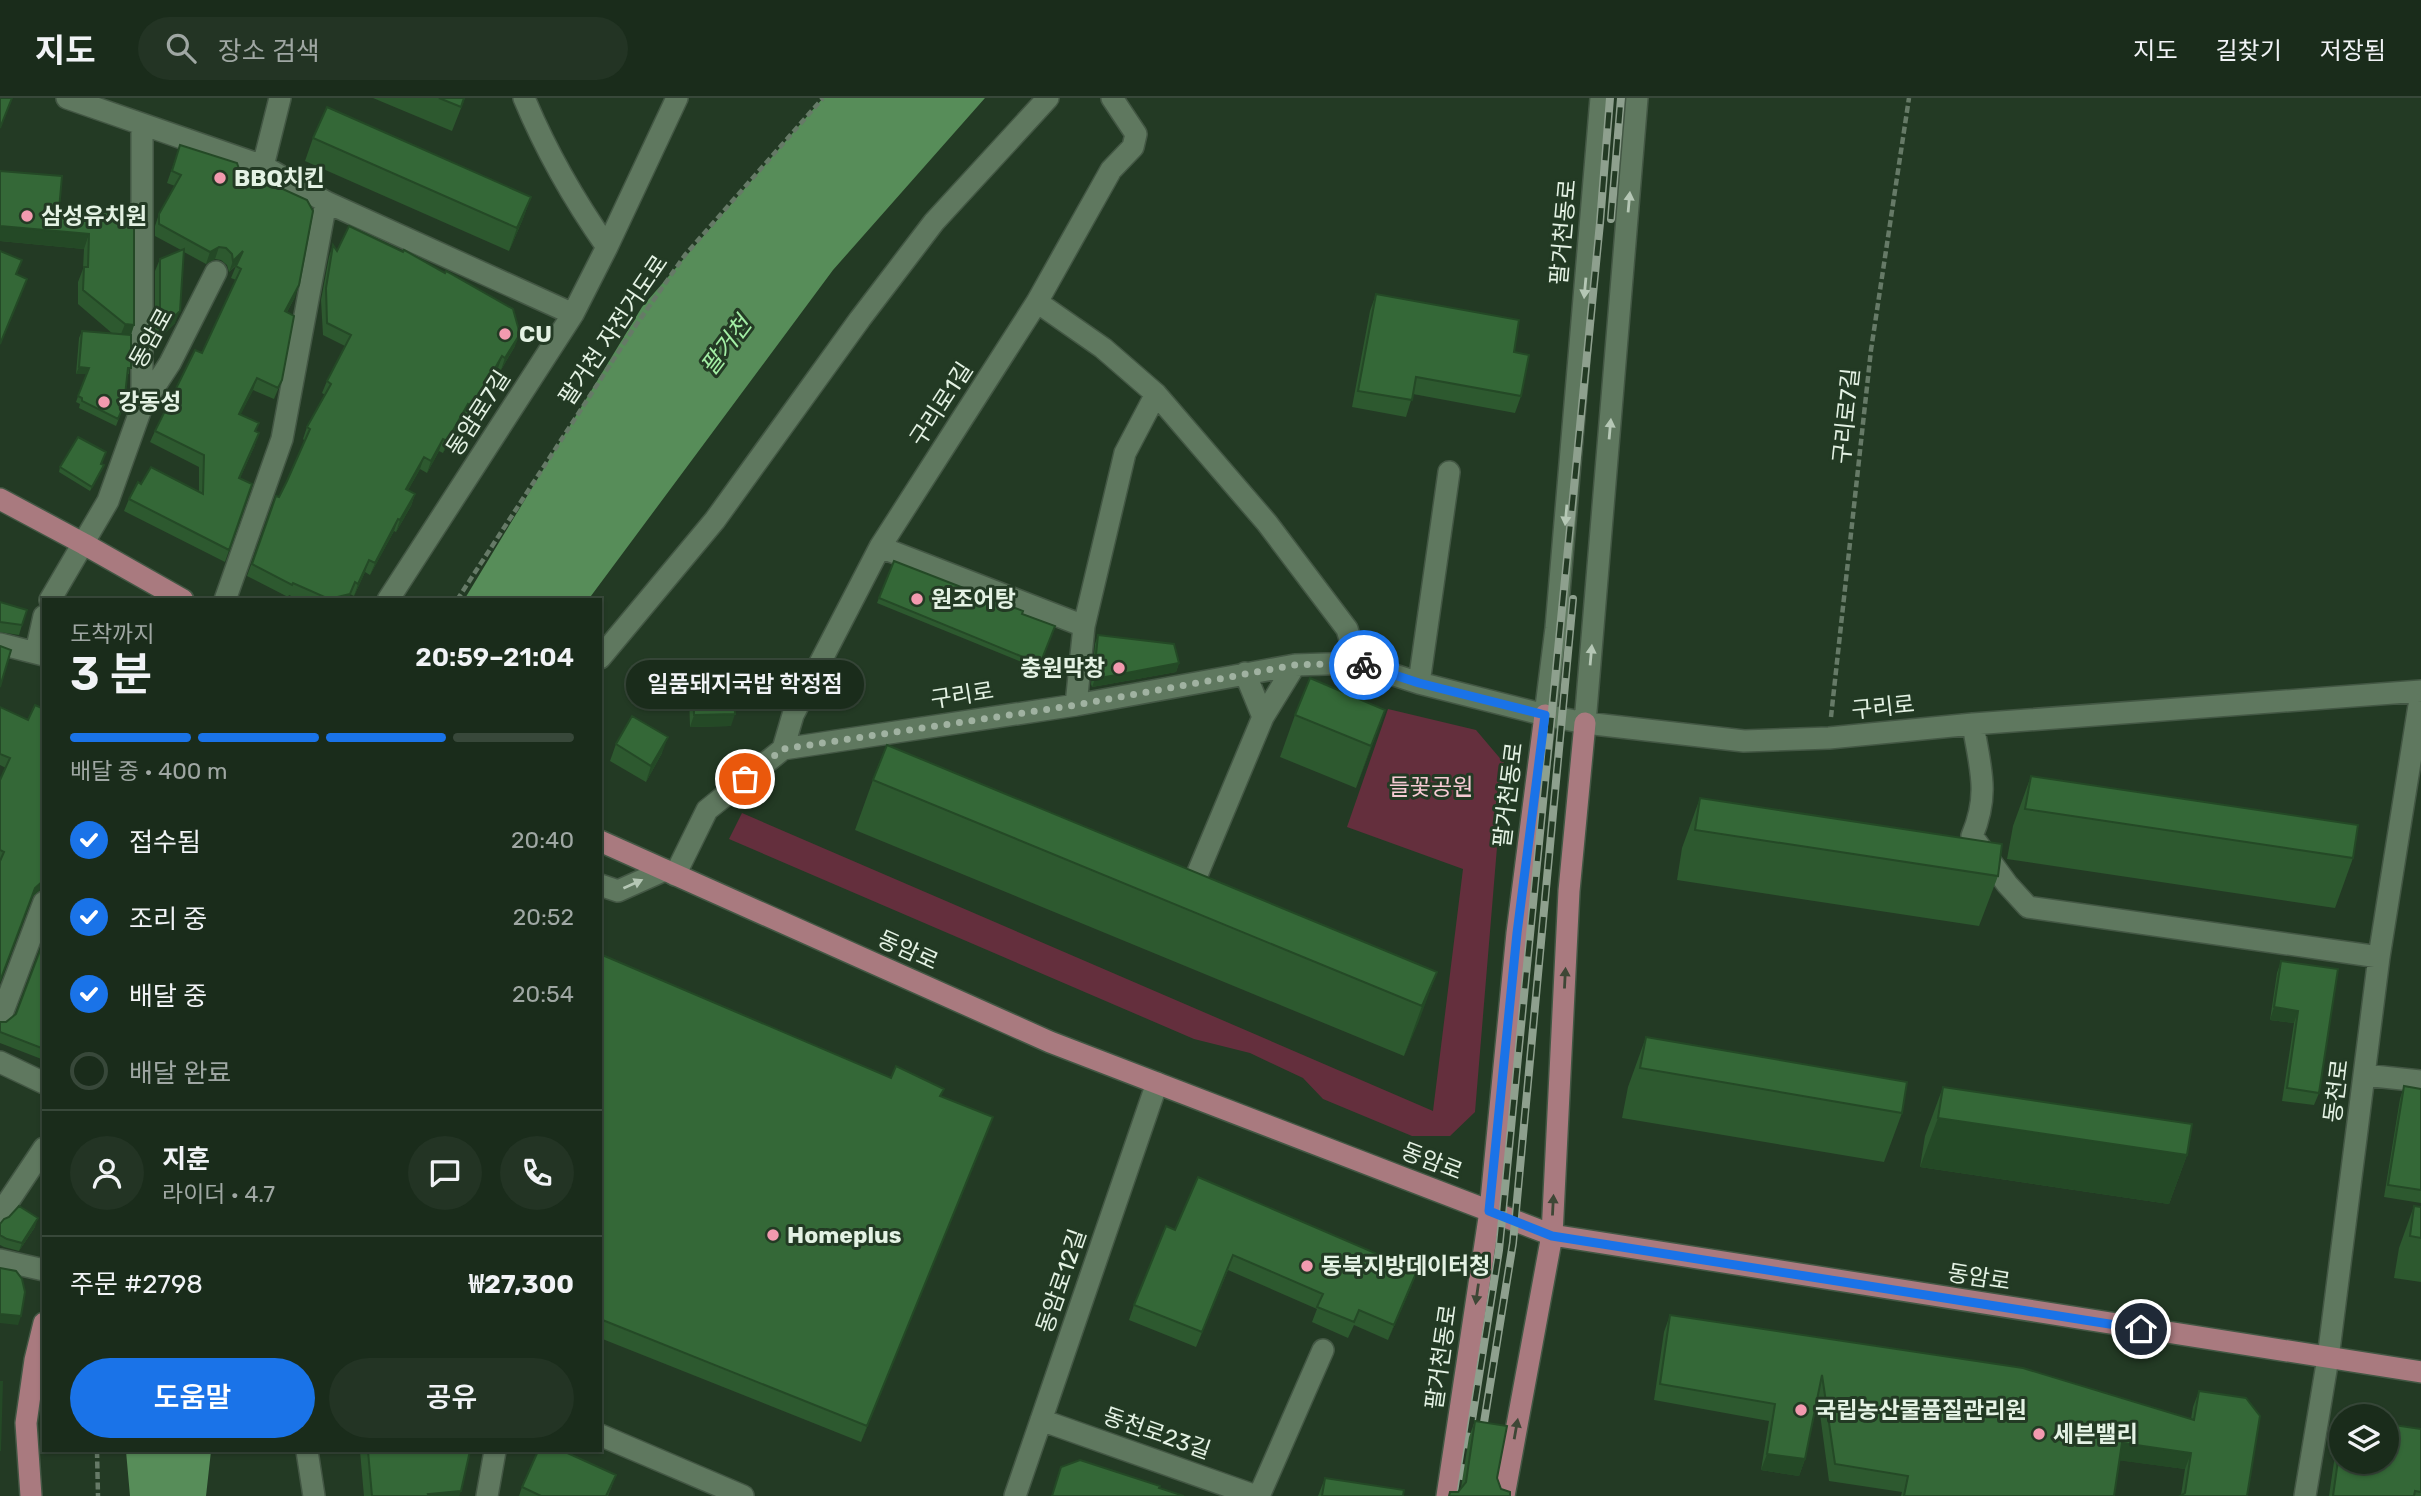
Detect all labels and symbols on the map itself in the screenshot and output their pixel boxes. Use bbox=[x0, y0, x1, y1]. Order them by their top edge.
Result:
place label: BBQ치킨 bbox=[234, 164, 325, 192]
marker: BBQ치킨 bbox=[212, 170, 228, 186]
street label: 팔거천동로 bbox=[1544, 178, 1582, 286]
one-way arrow bbox=[1624, 191, 1635, 213]
place label: 삼성유치원 bbox=[41, 202, 147, 230]
marker: 삼성유치원 bbox=[19, 208, 35, 224]
street label: 팔거천 자전거도로 bbox=[552, 250, 674, 410]
one-way arrow bbox=[1579, 277, 1590, 299]
street label: 동암로 bbox=[123, 303, 179, 373]
water label: 팔거천 bbox=[695, 309, 759, 381]
place label: CU bbox=[519, 320, 552, 348]
marker: CU bbox=[497, 326, 513, 342]
street label: 구리로1길 bbox=[904, 357, 978, 451]
street label: 동암로7길 bbox=[440, 365, 516, 461]
street label: 구리로7길 bbox=[1827, 367, 1865, 465]
place label: 강동성 bbox=[118, 388, 181, 416]
marker: 강동성 bbox=[96, 394, 112, 410]
one-way arrow bbox=[1605, 417, 1616, 439]
one-way arrow bbox=[1560, 504, 1571, 526]
place label: 원조어탕 bbox=[931, 585, 1016, 613]
marker: 원조어탕 bbox=[909, 591, 925, 607]
courier bbox=[1329, 630, 1399, 700]
one-way arrow bbox=[1586, 644, 1597, 666]
place label: 충원막창 bbox=[1020, 654, 1105, 682]
callout: 일품돼지국밥 학정점 bbox=[626, 660, 864, 709]
marker: 충원막창 bbox=[1111, 660, 1127, 676]
street label: 구리로 bbox=[928, 676, 996, 714]
street label: 구리로 bbox=[1850, 690, 1916, 724]
street label: 팔거천동로 bbox=[1488, 741, 1528, 849]
pin bbox=[715, 749, 775, 809]
park label: 들꽃공원 bbox=[1389, 773, 1473, 801]
one-way arrow bbox=[623, 878, 643, 890]
street label: 동암로 bbox=[873, 924, 943, 976]
one-way arrow bbox=[1559, 966, 1570, 988]
street label: 동천로 bbox=[2318, 1058, 2354, 1124]
street label: 동암로 bbox=[1397, 1137, 1467, 1185]
one-way arrow bbox=[1548, 1193, 1559, 1215]
place label: Homeplus bbox=[787, 1221, 902, 1249]
street label: 동암로12길 bbox=[1030, 1225, 1092, 1337]
marker: Homeplus bbox=[765, 1227, 781, 1243]
place label: 동북지방데이터청 bbox=[1321, 1252, 1490, 1280]
marker: 동북지방데이터청 bbox=[1299, 1258, 1315, 1274]
street label: 동암로 bbox=[1945, 1258, 2013, 1296]
one-way arrow bbox=[1471, 1283, 1482, 1305]
pin bbox=[2111, 1299, 2171, 1359]
street label: 팔거천동로 bbox=[1420, 1303, 1462, 1411]
place label: 국립농산물품질관리원 bbox=[1815, 1396, 2027, 1424]
street label: 동천로23길 bbox=[1100, 1402, 1214, 1464]
marker: 국립농산물품질관리원 bbox=[1793, 1402, 1809, 1418]
one-way arrow bbox=[1511, 1418, 1522, 1440]
place label: 세븐밸리 bbox=[2053, 1420, 2138, 1448]
marker: 세븐밸리 bbox=[2031, 1426, 2047, 1442]

